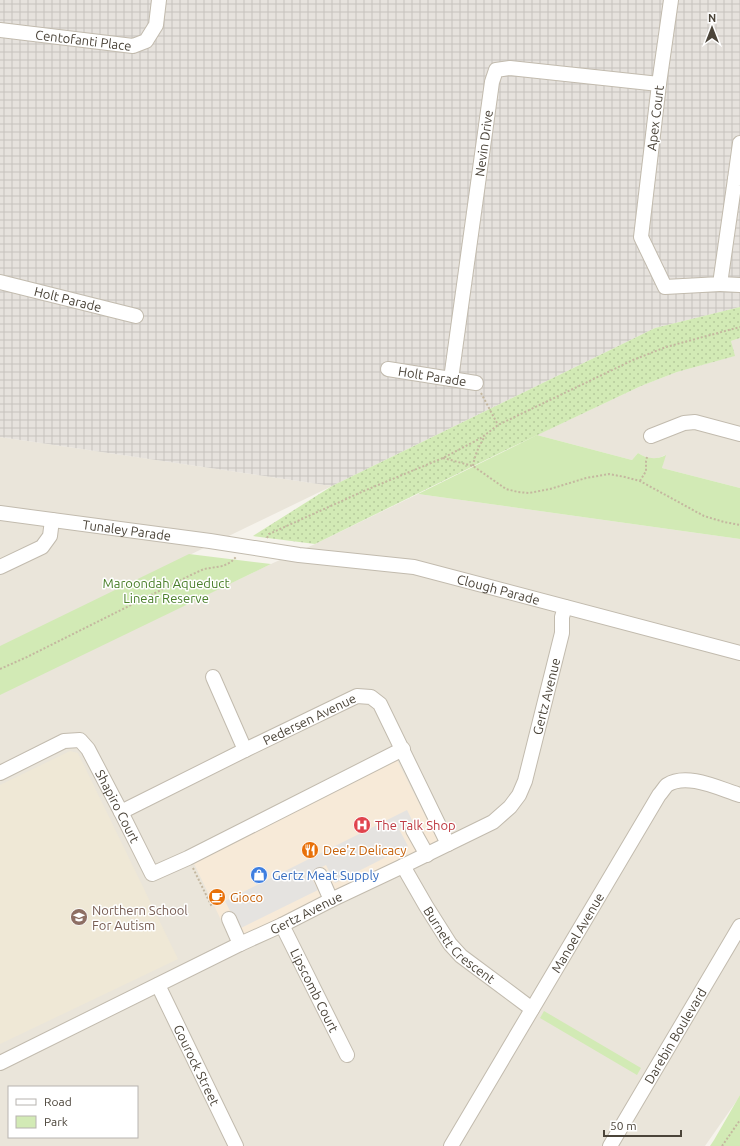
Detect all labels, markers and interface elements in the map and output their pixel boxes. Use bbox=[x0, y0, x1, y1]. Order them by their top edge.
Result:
north arrow bbox=[692, 8, 732, 48]
text: N bbox=[708, 12, 716, 24]
street label: Centofanti Place bbox=[35, 27, 132, 53]
street label: Apex Court bbox=[644, 84, 666, 152]
street label: Nevin Drive bbox=[472, 109, 495, 177]
street label: Holt Parade bbox=[33, 284, 103, 314]
street label: Holt Parade bbox=[397, 364, 468, 388]
street label: Tunaley Parade bbox=[82, 517, 172, 543]
street label: Clough Parade bbox=[456, 572, 541, 607]
park label: Maroondah Aqueduct Linear Reserve bbox=[102, 576, 230, 605]
street label: Gertz Avenue bbox=[530, 656, 563, 736]
street label: Pedersen Avenue bbox=[261, 691, 358, 747]
street label: Shapiro Court bbox=[93, 767, 142, 845]
hospital icon: The Talk Shop bbox=[352, 815, 372, 835]
place label: The Talk Shop bbox=[375, 818, 456, 832]
restaurant icon: Dee'z Delicacy bbox=[300, 840, 320, 860]
place label: Dee'z Delicacy bbox=[323, 843, 407, 857]
shop icon: Gertz Meat Supply bbox=[249, 865, 269, 885]
place label: Gertz Meat Supply bbox=[272, 868, 379, 882]
cafe icon: Gioco bbox=[207, 887, 227, 907]
street label: Gertz Avenue bbox=[268, 889, 344, 936]
place label: Gioco bbox=[230, 890, 263, 904]
street label: Manoel Avenue bbox=[548, 890, 607, 975]
place label: Northern School For Autism bbox=[92, 903, 188, 932]
street label: Burnett Crescent bbox=[421, 904, 498, 986]
school or university icon: Northern School For Autism bbox=[69, 907, 89, 927]
street label: Lipscomb Court bbox=[288, 946, 341, 1034]
street label: Darebin Boulevard bbox=[641, 985, 709, 1086]
street label: Gourock Street bbox=[171, 1022, 222, 1108]
legend bbox=[8, 1086, 138, 1138]
text: Road bbox=[44, 1095, 72, 1108]
scale bar bbox=[604, 1112, 681, 1138]
text: Park bbox=[44, 1115, 68, 1128]
text: 50 m bbox=[610, 1119, 637, 1132]

